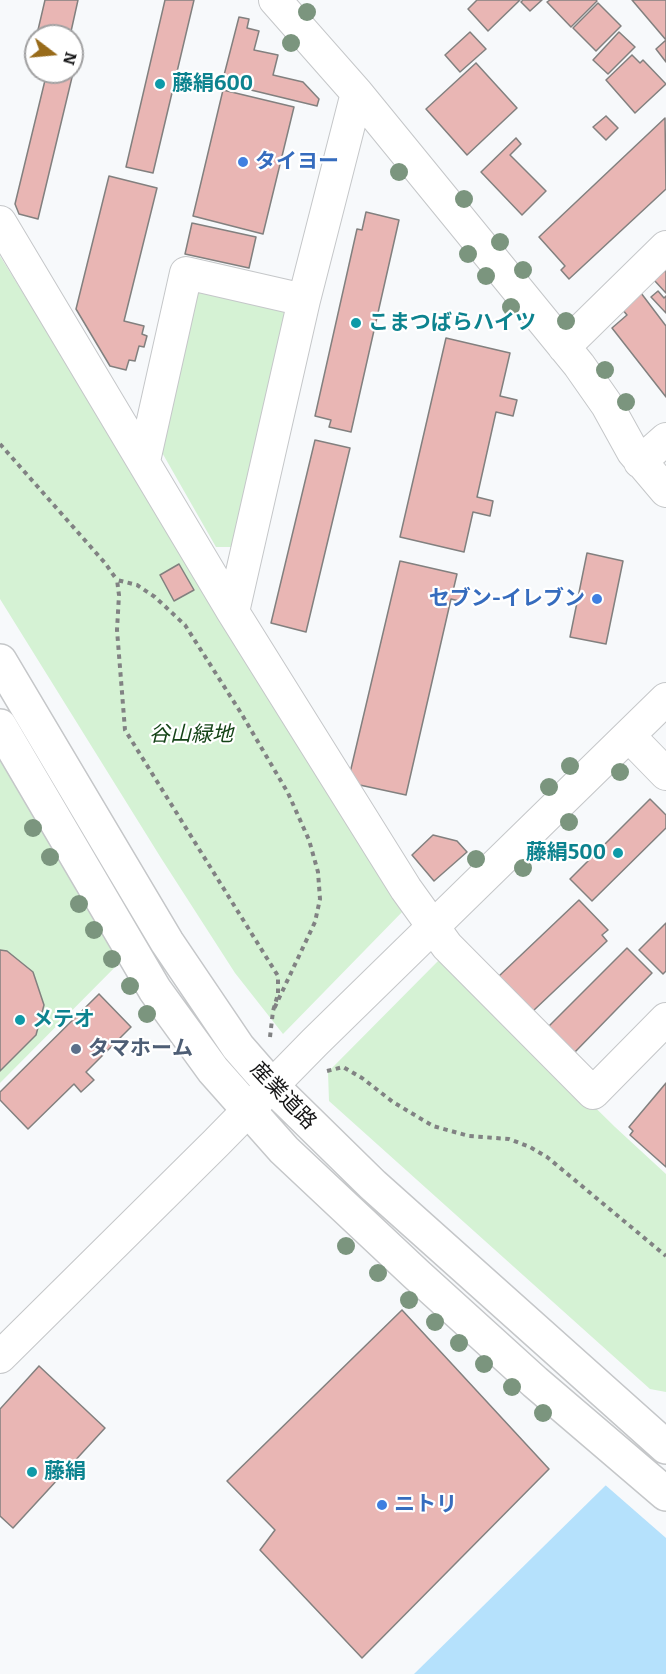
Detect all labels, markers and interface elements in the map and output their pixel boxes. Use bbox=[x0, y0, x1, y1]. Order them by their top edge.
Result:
north arrow bbox=[24, 24, 84, 84]
text: N bbox=[59, 50, 81, 67]
place label: 藤絹600 bbox=[172, 71, 253, 97]
marker: 藤絹600 bbox=[153, 77, 167, 91]
place label: タイヨー bbox=[255, 149, 339, 175]
marker: タイヨー bbox=[236, 155, 250, 169]
place label: こまつばらハイツ bbox=[368, 310, 536, 336]
marker: こまつばらハイツ bbox=[349, 316, 363, 330]
place label: セブン-イレブン bbox=[429, 586, 585, 612]
marker: セブン-イレブン bbox=[590, 592, 604, 606]
park label: 谷山緑地 bbox=[149, 722, 233, 748]
place label: 藤絹500 bbox=[526, 840, 606, 866]
marker: 藤絹500 bbox=[611, 846, 625, 860]
place label: メテオ bbox=[32, 1007, 95, 1033]
marker: メテオ bbox=[13, 1013, 27, 1027]
place label: タマホーム bbox=[88, 1036, 193, 1062]
marker: タマホーム bbox=[69, 1042, 83, 1056]
street label: 産業道路 bbox=[245, 1057, 321, 1135]
place label: 藤絹 bbox=[44, 1459, 86, 1485]
marker: 藤絹 bbox=[25, 1465, 39, 1479]
place label: ニトリ bbox=[394, 1492, 457, 1518]
marker: ニトリ bbox=[375, 1498, 389, 1512]

